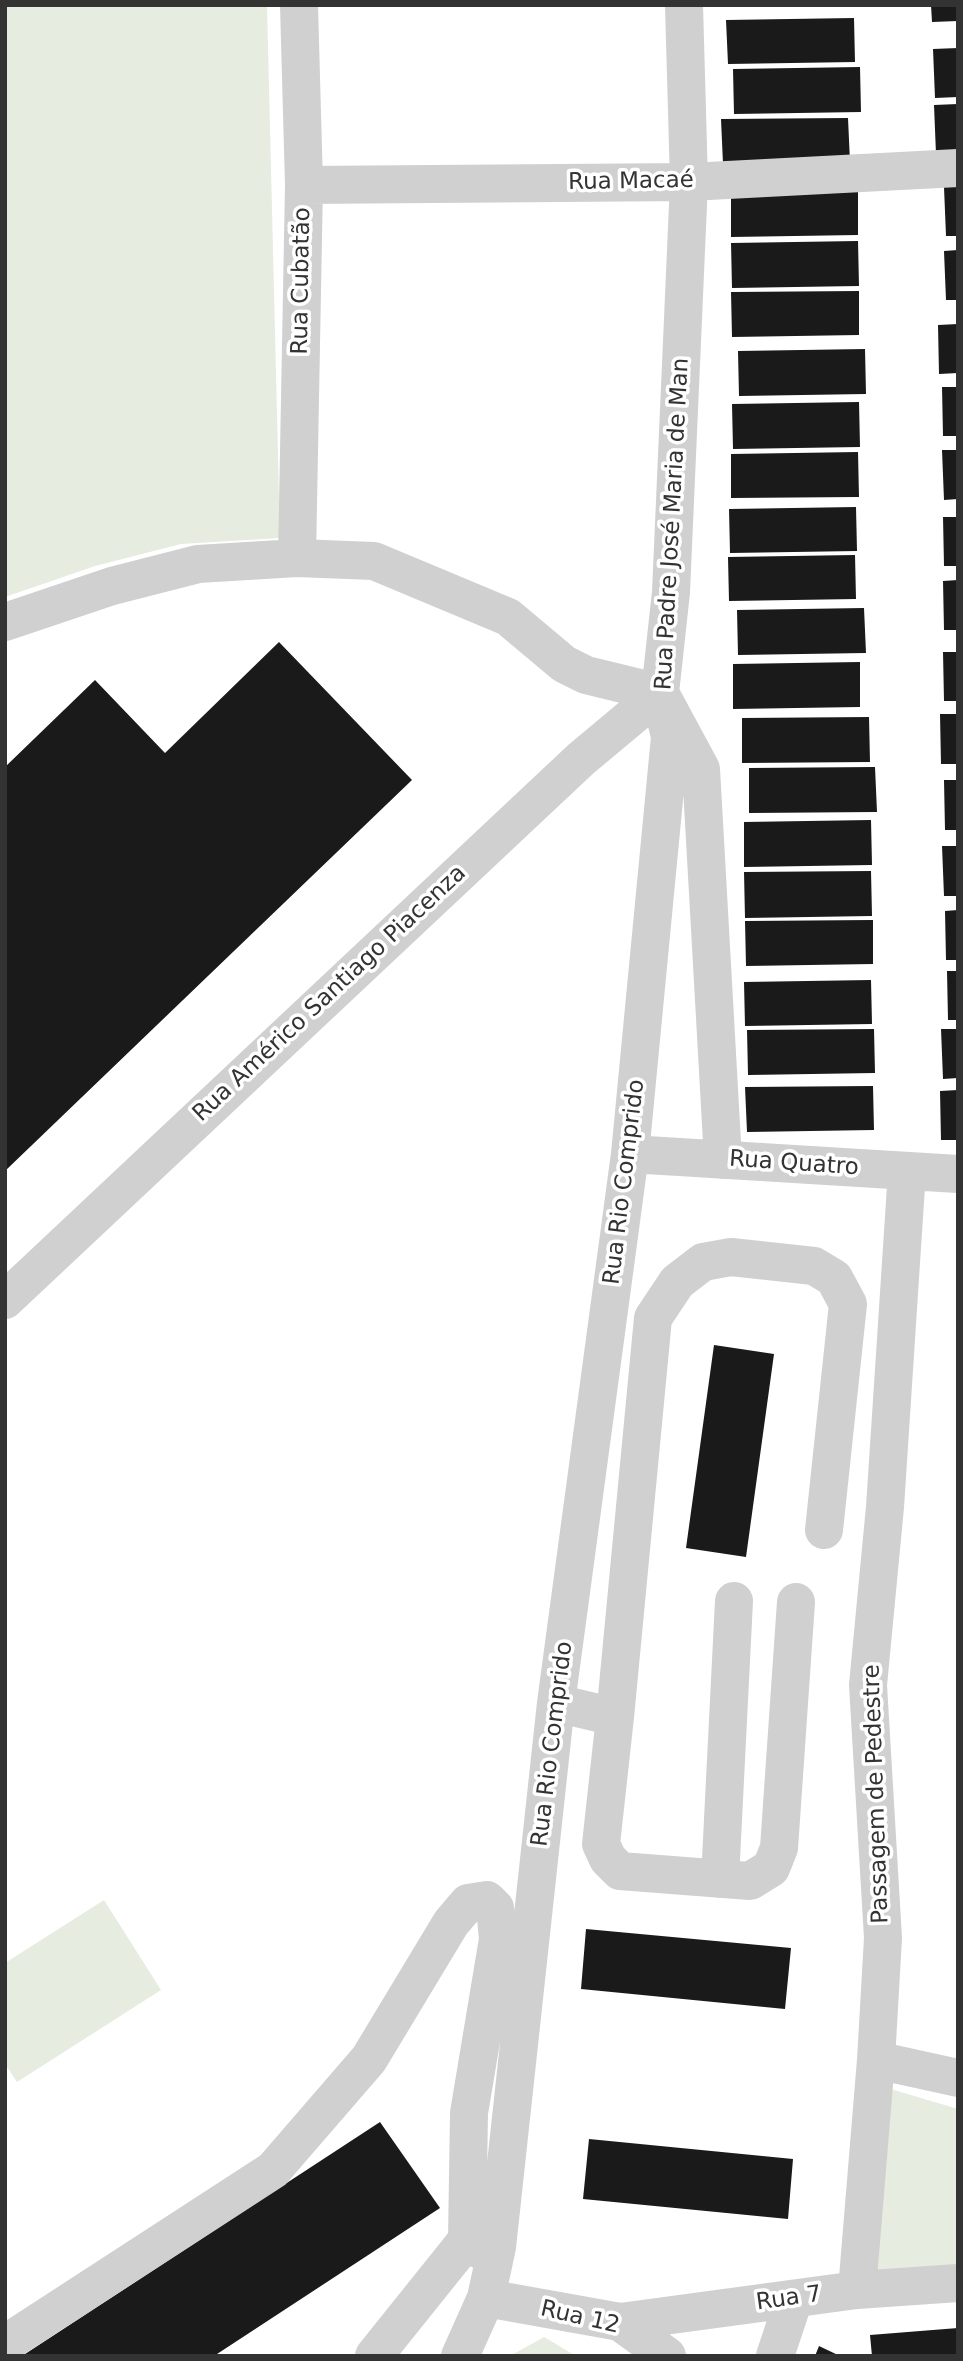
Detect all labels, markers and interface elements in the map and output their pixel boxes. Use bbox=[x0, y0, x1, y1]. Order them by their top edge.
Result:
street label: Rua Macaé bbox=[568, 167, 694, 197]
street label: Rua Cubatão bbox=[287, 207, 317, 355]
street label: Rua Padre José Maria de Man bbox=[651, 357, 695, 691]
street label: Rua Américo Santiago Piacenza bbox=[188, 860, 472, 1128]
street label: Rua Rio Comprido bbox=[599, 1078, 651, 1286]
street label: Rua Quatro bbox=[728, 1146, 860, 1182]
street label: Rua Rio Comprido bbox=[527, 1640, 579, 1848]
street label: Passagem de Pedestre bbox=[859, 1664, 895, 1924]
street label: Rua 7 bbox=[755, 2281, 823, 2317]
street label: Rua 12 bbox=[538, 2296, 622, 2340]

